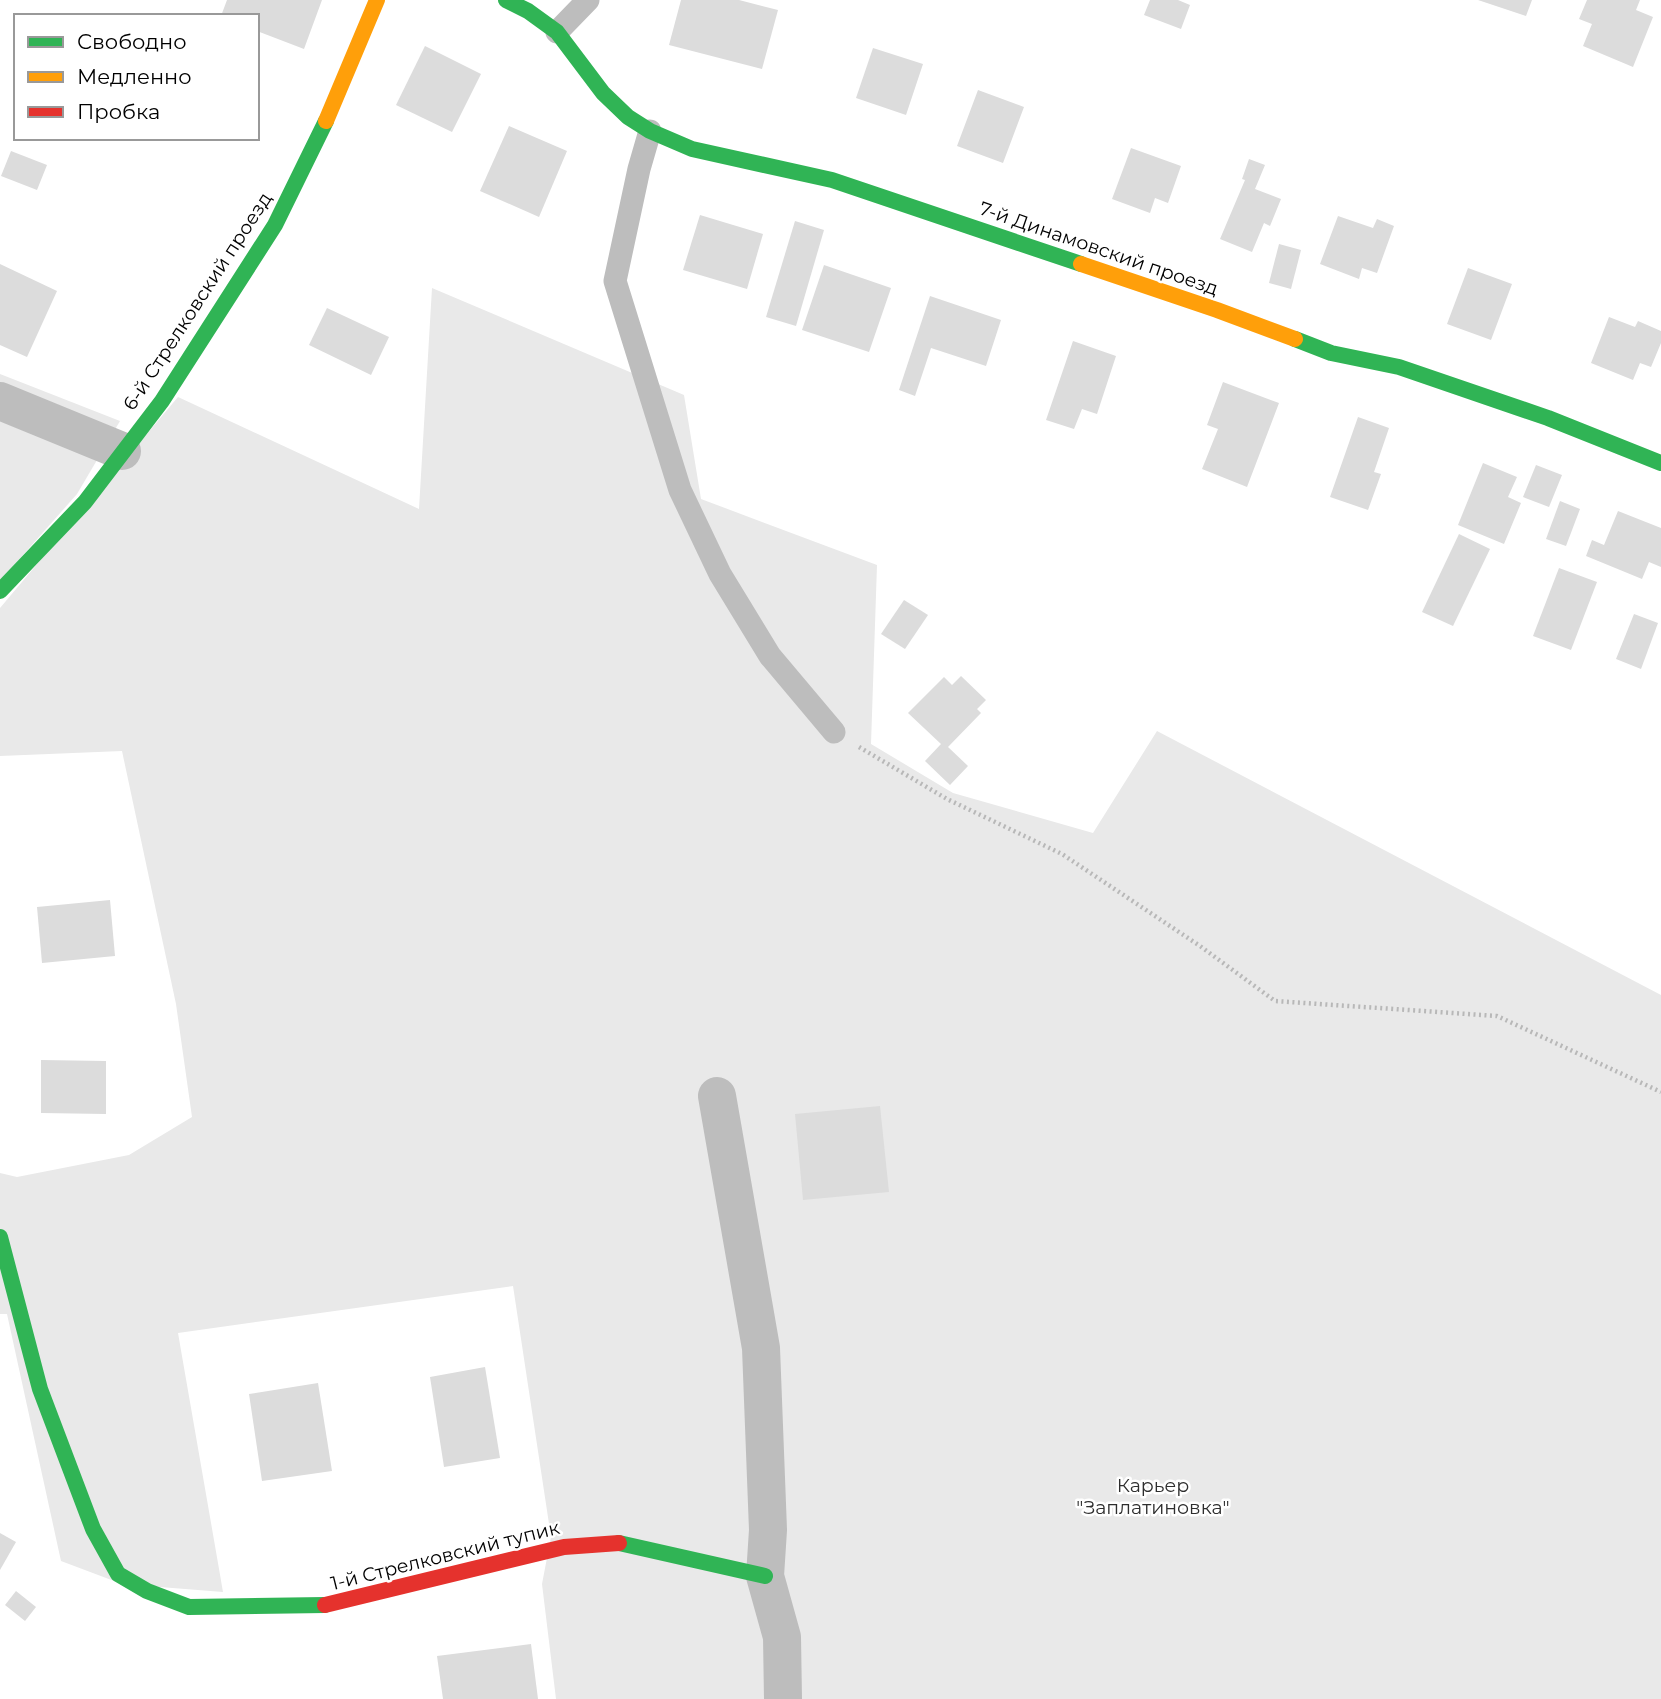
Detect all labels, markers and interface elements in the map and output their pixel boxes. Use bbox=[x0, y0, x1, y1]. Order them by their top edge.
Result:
legend bbox=[14, 14, 259, 140]
text: Свободно bbox=[77, 29, 187, 54]
text: Медленно bbox=[77, 64, 192, 89]
text: Пробка bbox=[77, 99, 160, 124]
street label: 6-й Стрелковский проезд bbox=[118, 188, 277, 415]
street label: 7-й Динамовский проезд bbox=[976, 197, 1221, 300]
park label: Карьер "Заплатиновка" bbox=[1076, 1474, 1230, 1519]
street label: 1-й Стрелковский тупик bbox=[328, 1516, 562, 1595]

